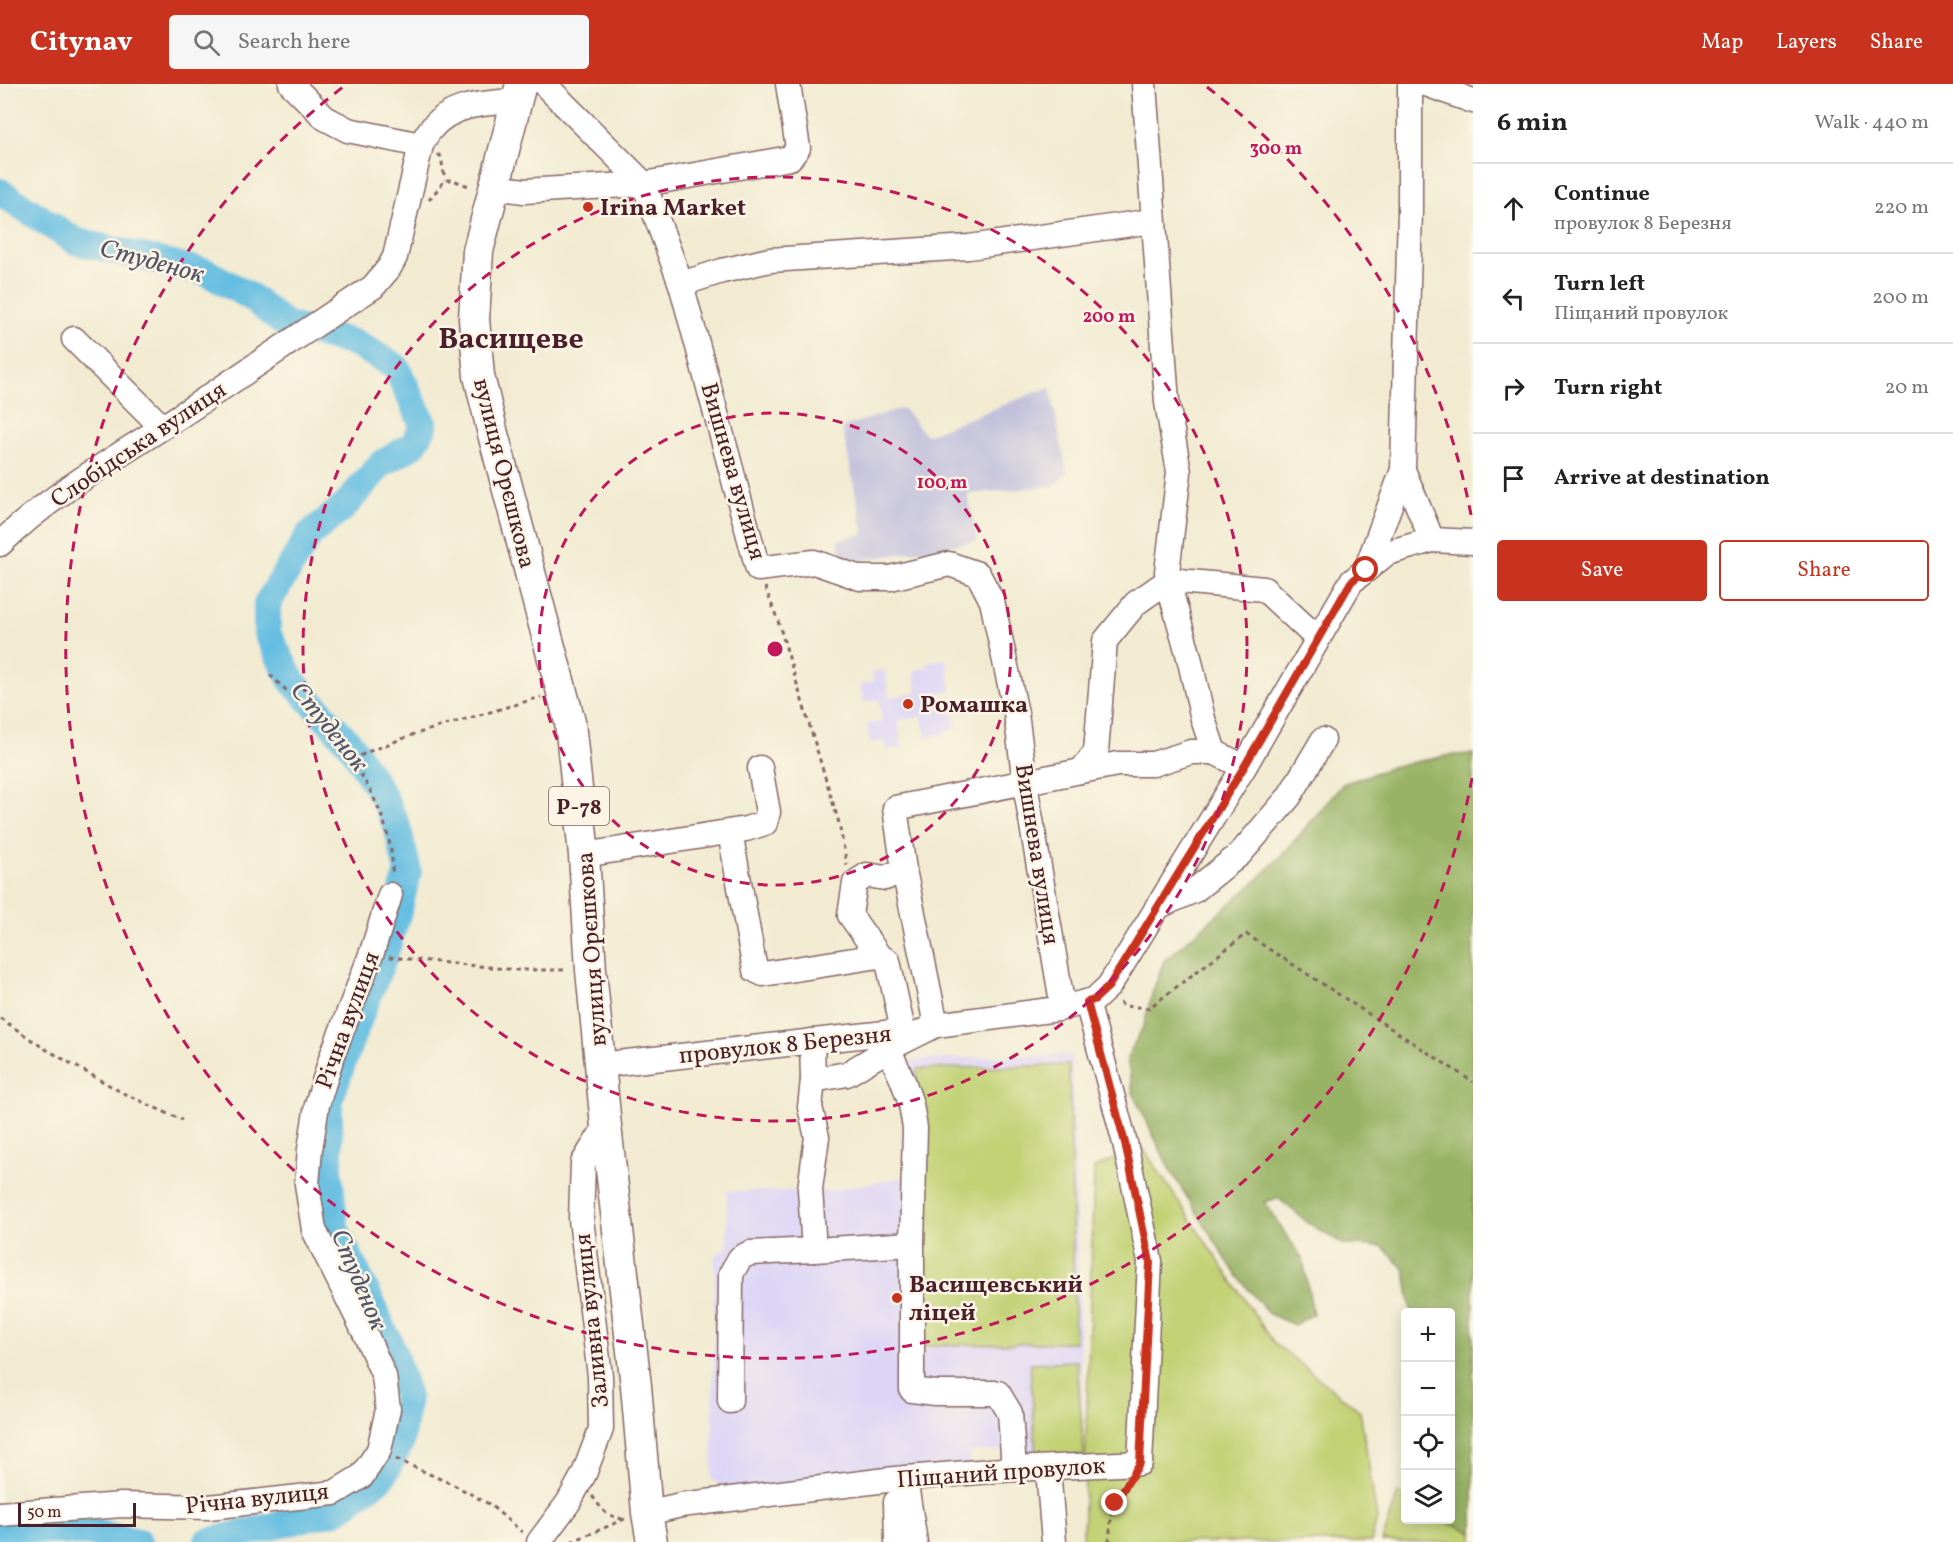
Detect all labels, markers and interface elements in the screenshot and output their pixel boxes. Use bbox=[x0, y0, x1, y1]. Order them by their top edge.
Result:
search box bbox=[169, 15, 589, 69]
text: Citynav bbox=[30, 23, 133, 62]
icon: search bbox=[190, 26, 223, 59]
text: Search here bbox=[238, 27, 350, 58]
text: Map bbox=[1701, 28, 1743, 57]
text: Layers bbox=[1776, 28, 1837, 57]
text: Share bbox=[1870, 28, 1923, 57]
text: 6 min bbox=[1497, 105, 1568, 141]
text: Walk · 440 m bbox=[1814, 109, 1929, 137]
text: 300 m bbox=[1250, 137, 1302, 162]
text: Continue bbox=[1554, 179, 1650, 210]
place label: Irina Market bbox=[600, 192, 746, 226]
icon: ahead bbox=[1497, 192, 1530, 225]
text: 220 m bbox=[1874, 194, 1929, 222]
marker: Irina Market bbox=[581, 200, 595, 214]
text: провулок 8 Березня bbox=[1554, 210, 1732, 238]
water label: Студенок bbox=[95, 231, 208, 293]
text: Turn left bbox=[1554, 269, 1645, 300]
icon: left bbox=[1497, 282, 1530, 315]
text: 200 m bbox=[1872, 284, 1929, 312]
text: Піщаний провулок bbox=[1554, 300, 1728, 328]
text: 200 m bbox=[1083, 305, 1135, 330]
district label: Васищеве bbox=[438, 319, 584, 361]
icon: right bbox=[1497, 372, 1530, 405]
text: Turn right bbox=[1554, 373, 1662, 404]
street label: Слобідська вулиця bbox=[44, 374, 234, 517]
text: 20 m bbox=[1885, 374, 1929, 402]
street label: вулиця Орєшкова bbox=[463, 375, 543, 572]
street label: Вишнева вулиця bbox=[691, 379, 774, 564]
icon: arrive bbox=[1497, 462, 1530, 495]
text: Arrive at destination bbox=[1554, 463, 1770, 494]
text: 100 m bbox=[917, 471, 967, 496]
button: Save bbox=[1497, 540, 1707, 601]
button: Share bbox=[1719, 540, 1929, 601]
route start bbox=[1352, 556, 1378, 582]
centre of rings bbox=[765, 639, 785, 659]
water label: Студенок bbox=[281, 675, 376, 781]
place label: Ромашка bbox=[920, 689, 1028, 723]
marker: Ромашка bbox=[901, 697, 915, 711]
street label: Вишнева вулиця bbox=[1005, 761, 1067, 947]
road number: Р-78 bbox=[549, 787, 609, 825]
street label: вулиця Орєшкова bbox=[569, 850, 617, 1047]
street label: Річна вулиця bbox=[308, 947, 390, 1094]
street label: провулок 8 Березня bbox=[677, 1018, 893, 1074]
water label: Студенок bbox=[321, 1224, 396, 1337]
street label: Заливна вулиця bbox=[567, 1232, 619, 1410]
place label: Васищевський ліцей bbox=[909, 1269, 1083, 1331]
marker: Васищевський ліцей bbox=[890, 1291, 904, 1305]
map controls bbox=[1401, 1308, 1455, 1524]
button: + bbox=[1401, 1308, 1455, 1362]
button: − bbox=[1401, 1362, 1455, 1416]
button: locate bbox=[1401, 1416, 1455, 1470]
street label: Піщаний провулок bbox=[896, 1450, 1107, 1498]
button: layers bbox=[1401, 1470, 1455, 1524]
street label: Річна вулиця bbox=[184, 1476, 331, 1524]
route end bbox=[1101, 1489, 1127, 1515]
scale bar bbox=[18, 1500, 136, 1528]
text: 50 m bbox=[27, 1502, 61, 1524]

